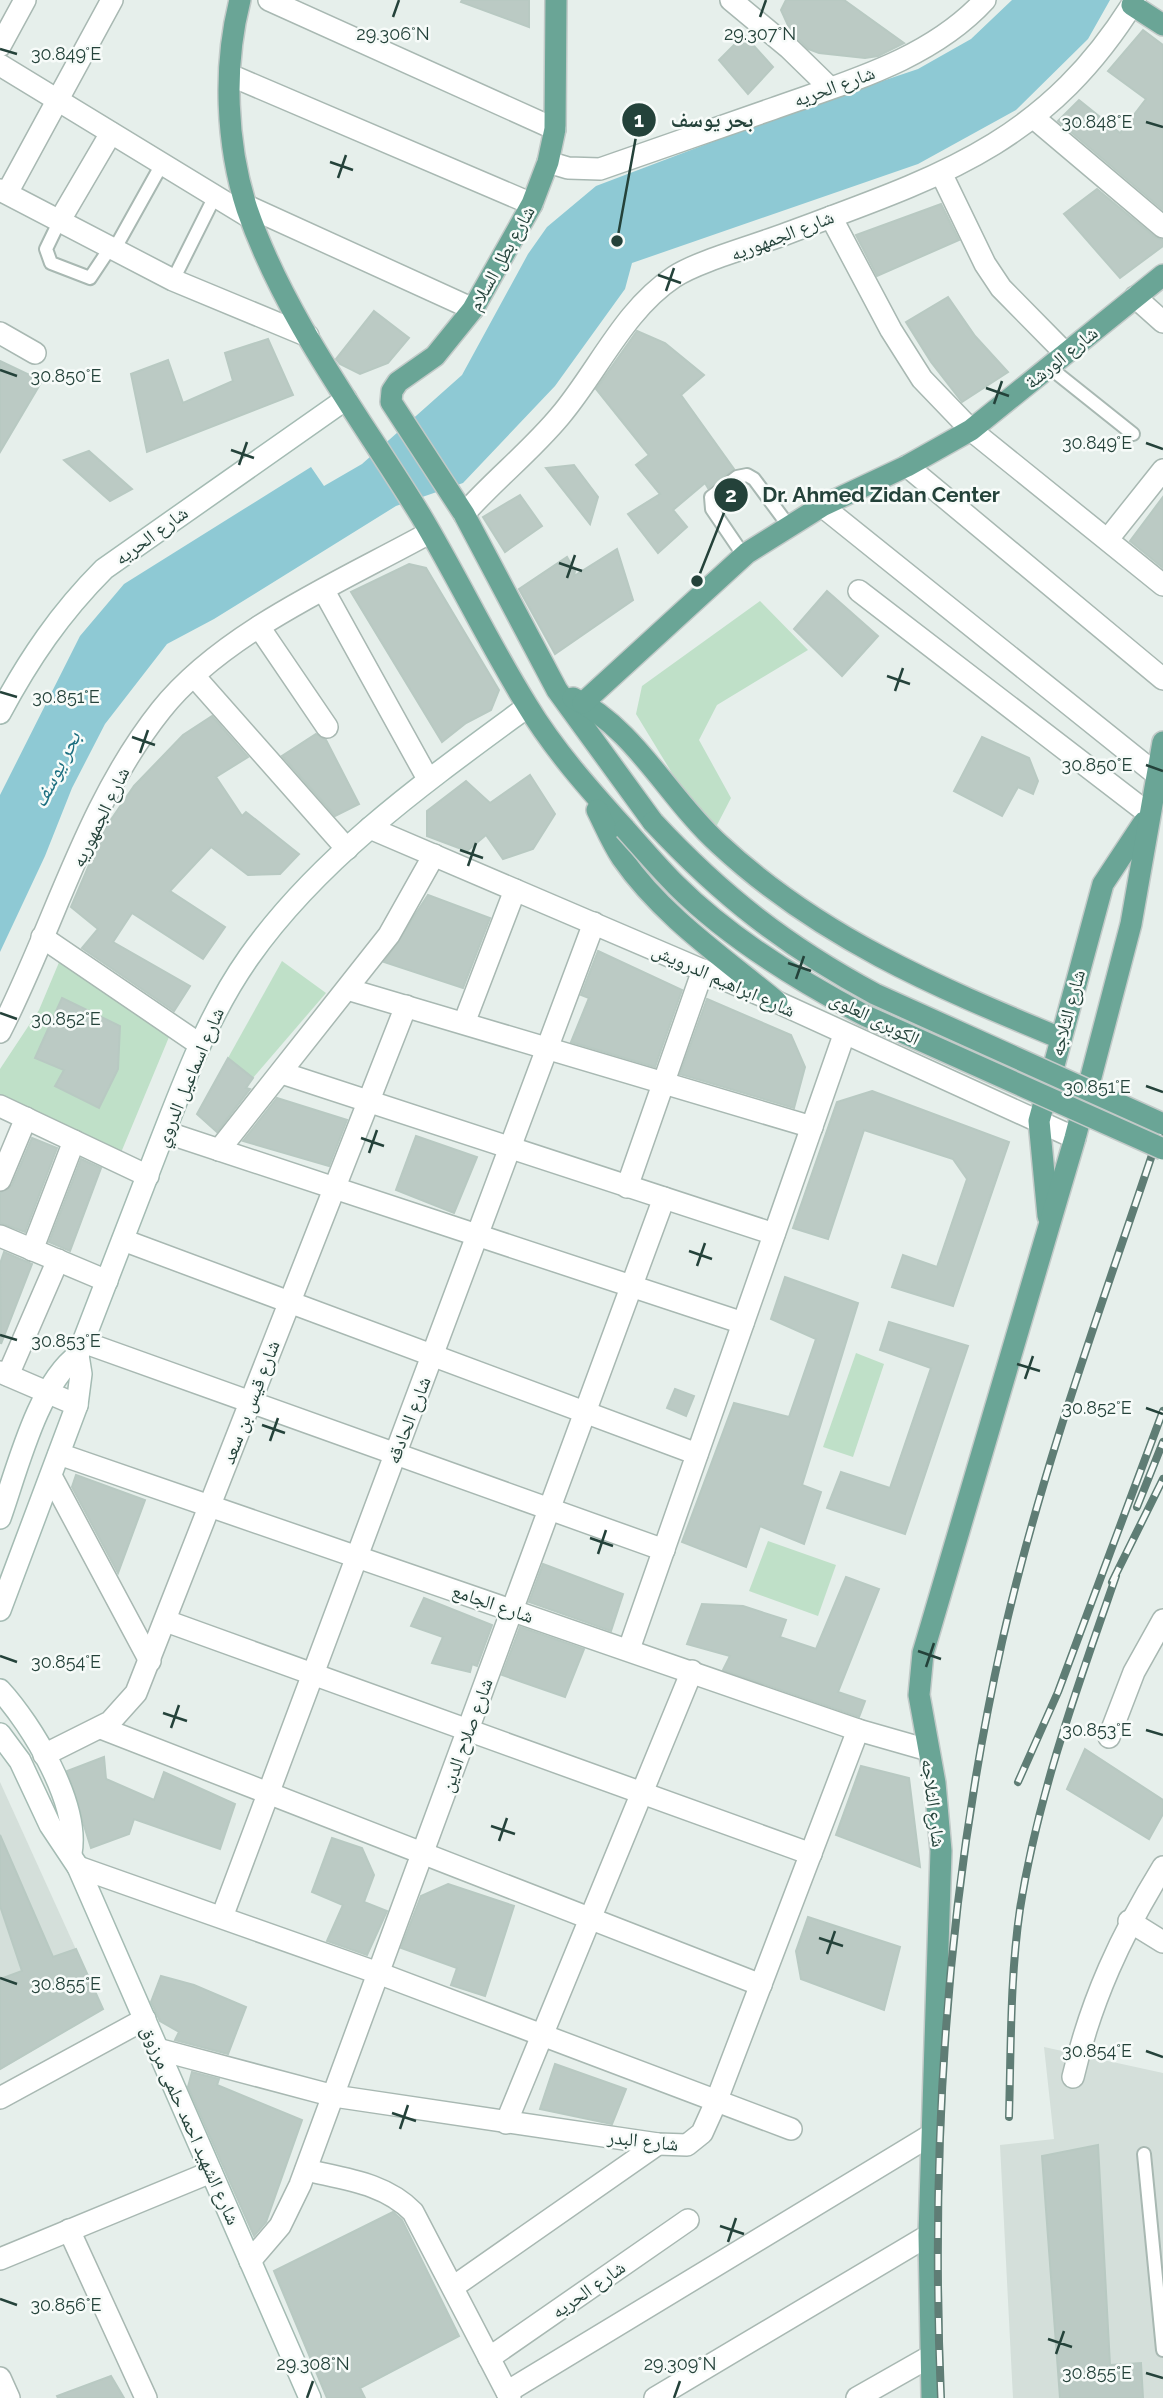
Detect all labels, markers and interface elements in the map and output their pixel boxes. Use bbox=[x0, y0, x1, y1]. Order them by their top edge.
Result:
text: 29.306°N bbox=[356, 23, 430, 44]
text: 29.307°N bbox=[724, 23, 796, 44]
text: 30.849°E bbox=[31, 43, 101, 64]
street label: شارع الحريه bbox=[790, 61, 878, 112]
callout: بحر يوسف bbox=[621, 99, 767, 141]
text: 1 bbox=[634, 107, 644, 132]
text: بحر يوسف bbox=[671, 107, 753, 132]
text: 30.848°E bbox=[1062, 111, 1133, 132]
street label: شارع بطل السلام bbox=[463, 202, 541, 316]
street label: شارع الجمهوريه bbox=[727, 205, 837, 266]
street label: شارع الورشة bbox=[1020, 321, 1102, 394]
text: 30.850°E bbox=[31, 365, 101, 386]
text: 30.849°E bbox=[1062, 432, 1132, 453]
callout: Dr. Ahmed Zidan Center bbox=[713, 474, 1014, 516]
text: 2 bbox=[725, 482, 737, 507]
text: Dr. Ahmed Zidan Center bbox=[762, 482, 1000, 507]
street label: شارع الحريه bbox=[110, 501, 192, 570]
text: 30.851°E bbox=[32, 686, 100, 707]
water label: بحر يوسف bbox=[26, 727, 86, 811]
text: 30.850°E bbox=[1062, 754, 1132, 775]
street label: شارع الجمهوريه bbox=[66, 763, 135, 871]
street label: شارع ابراهيم الدرويش bbox=[648, 939, 799, 1023]
street label: شارع الثلاجه bbox=[1045, 967, 1090, 1059]
street label: الكوبرى العلوى bbox=[826, 987, 924, 1050]
street label: شارع اسماعيل الدروي bbox=[150, 1004, 233, 1152]
text: 30.852°E bbox=[31, 1008, 101, 1029]
text: 30.851°E bbox=[1063, 1076, 1131, 1097]
text: 30.853°E bbox=[31, 1330, 101, 1351]
street label: شارع قيس بن سعد bbox=[216, 1337, 285, 1467]
street label: شارع الحادقه bbox=[381, 1373, 436, 1467]
text: 30.852°E bbox=[1062, 1397, 1132, 1418]
street label: شارع الجامع bbox=[449, 1579, 537, 1629]
text: 30.854°E bbox=[31, 1651, 101, 1672]
street label: شارع صلاح الدين bbox=[435, 1675, 498, 1795]
text: 30.853°E bbox=[1062, 1719, 1132, 1740]
street label: شارع الثلاجه bbox=[917, 1758, 950, 1848]
text: 30.855°E bbox=[31, 1973, 101, 1994]
street label: شارع الشهيد احمد حلمى مرزوق bbox=[136, 2022, 245, 2228]
text: 30.854°E bbox=[1062, 2040, 1132, 2061]
street label: شارع البدر bbox=[605, 2125, 680, 2156]
street label: شارع الحريه bbox=[547, 2256, 630, 2323]
text: 30.856°E bbox=[30, 2294, 102, 2315]
text: 29.308°N bbox=[276, 2353, 350, 2374]
text: 29.309°N bbox=[644, 2353, 716, 2374]
text: 30.855°E bbox=[1062, 2362, 1132, 2383]

